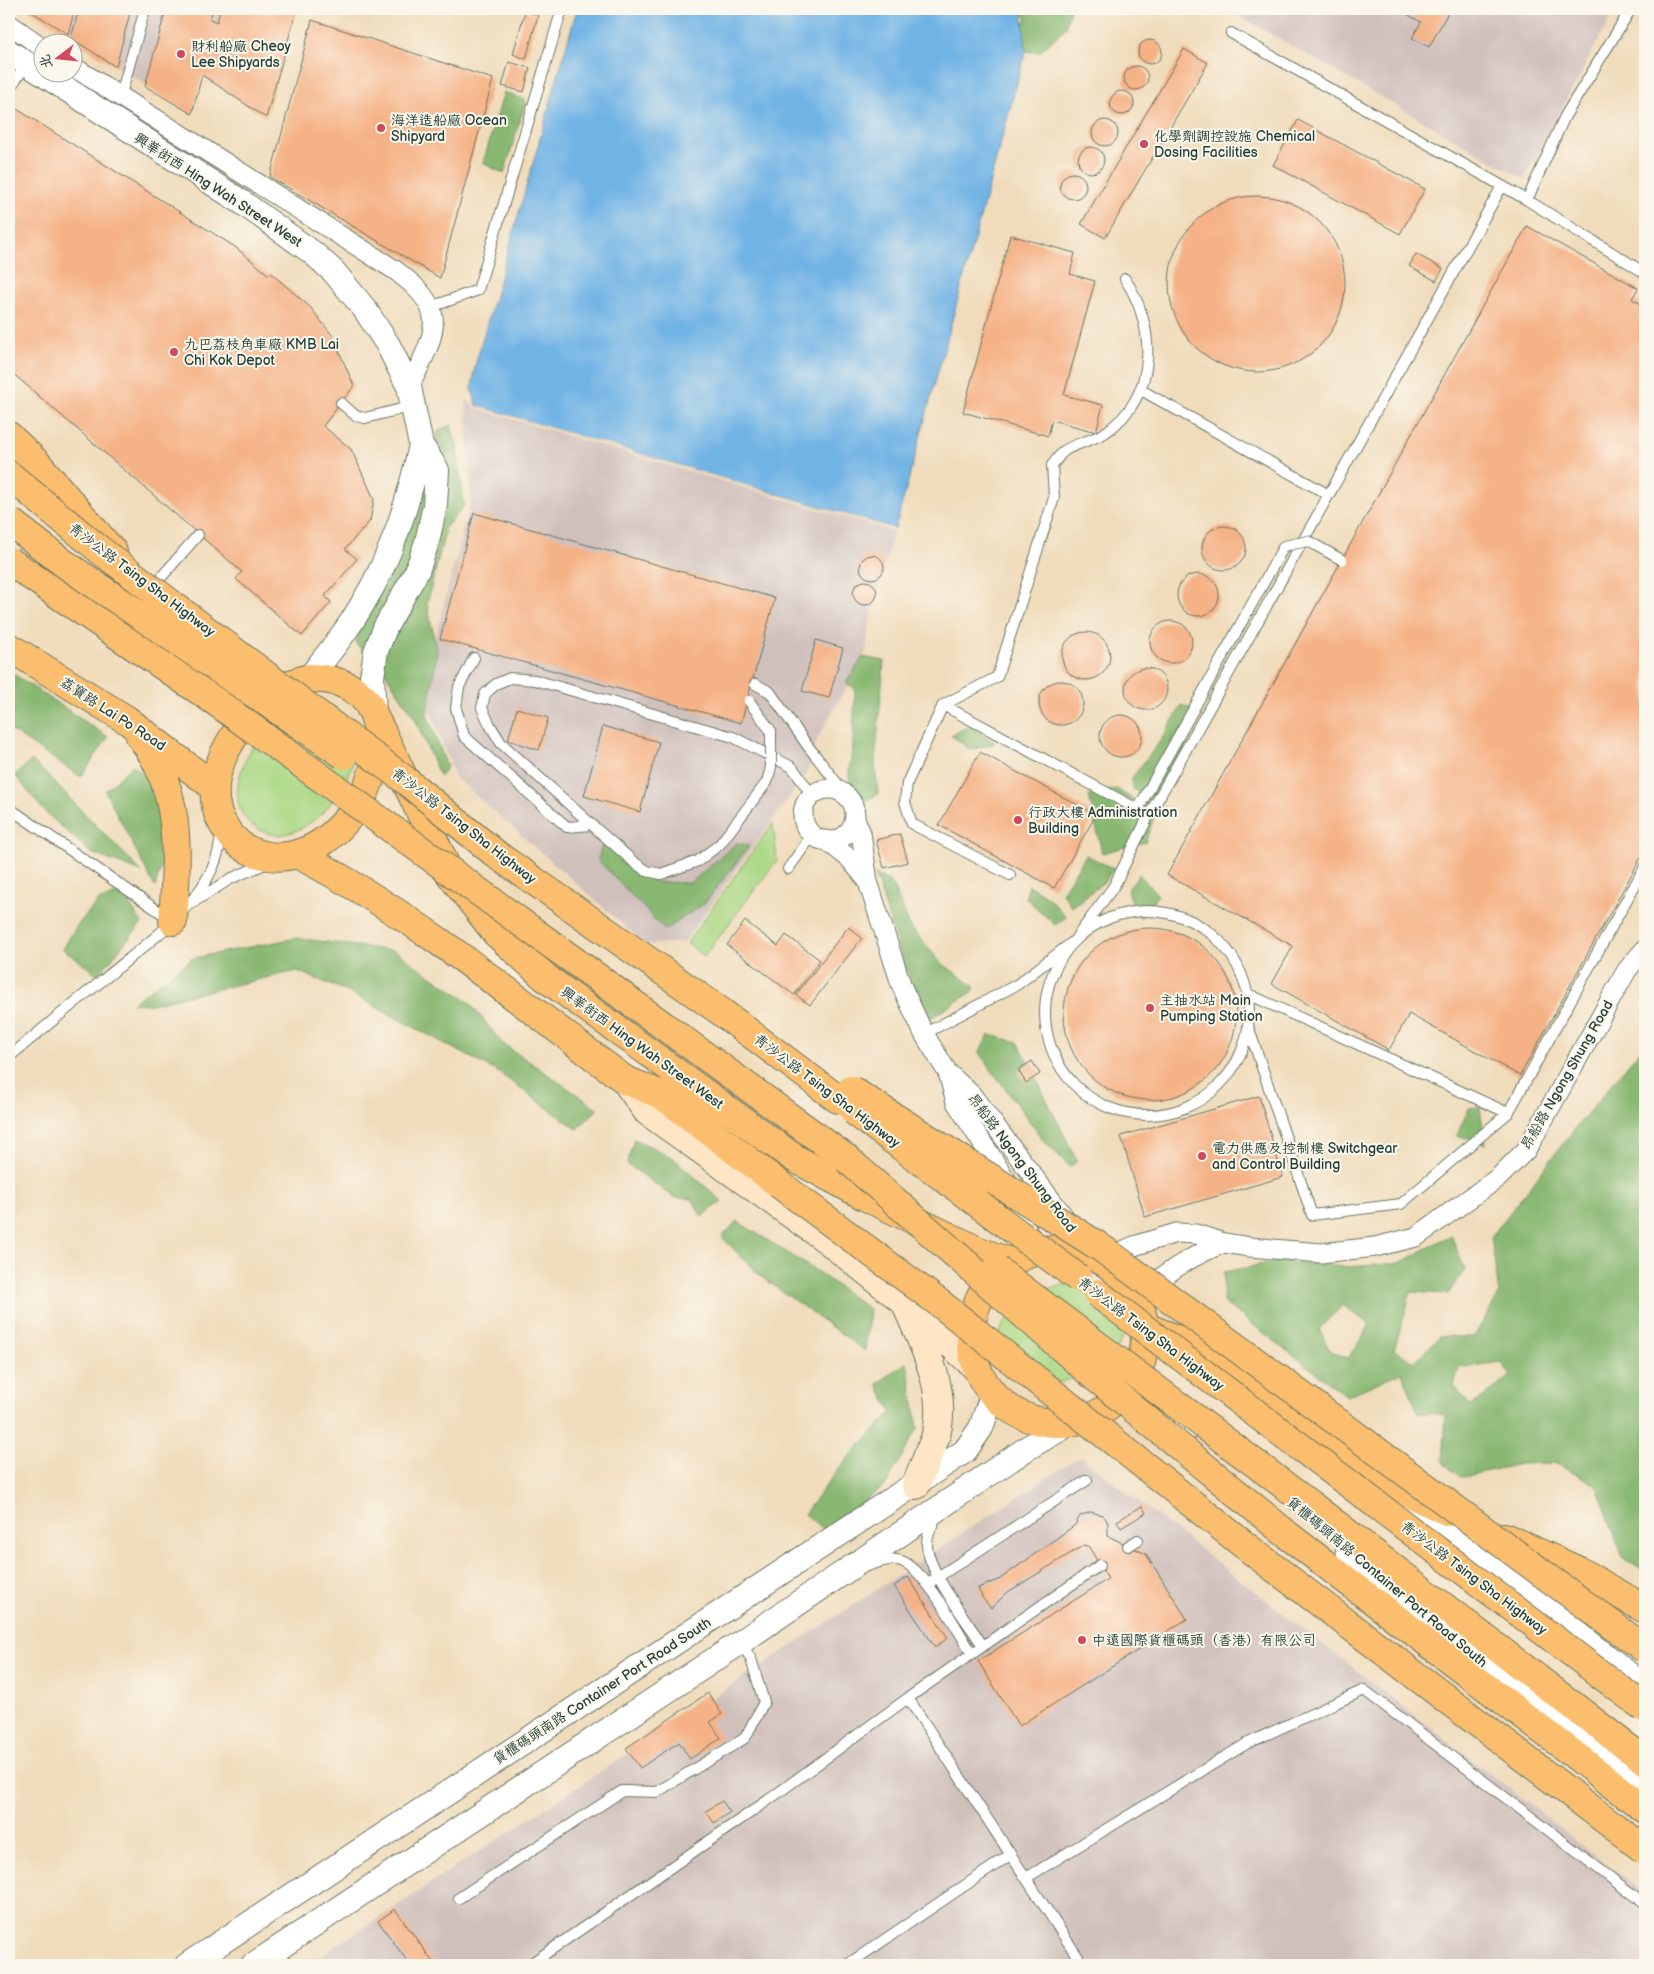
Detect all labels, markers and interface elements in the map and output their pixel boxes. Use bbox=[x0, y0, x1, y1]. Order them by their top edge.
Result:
north arrow bbox=[32, 32, 82, 82]
place label: 財利船廠 Cheoy Lee Shipyards bbox=[191, 38, 292, 71]
marker: 財利船廠 Cheoy Lee Shipyards bbox=[175, 48, 187, 60]
text: 北 bbox=[36, 52, 56, 71]
place label: 海洋造船廠 Ocean Shipyard bbox=[391, 112, 507, 145]
marker: 海洋造船廠 Ocean Shipyard bbox=[375, 122, 387, 134]
place label: 化學劑調控設施 Chemical Dosing Facilities bbox=[1154, 128, 1315, 161]
street label: 興華街西 Hing Wah Street West bbox=[131, 129, 306, 251]
marker: 化學劑調控設施 Chemical Dosing Facilities bbox=[1138, 138, 1150, 150]
place label: 九巴荔枝角車廠 KMB Lai Chi Kok Depot bbox=[184, 336, 339, 369]
marker: 九巴荔枝角車廠 KMB Lai Chi Kok Depot bbox=[168, 346, 180, 358]
street label: 青沙公路 Tsing Sha Highway bbox=[66, 519, 219, 641]
street label: 荔寶路 Lai Po Road bbox=[57, 674, 169, 754]
street label: 青沙公路 Tsing Sha Highway bbox=[388, 764, 540, 888]
place label: 行政大樓 Administration Building bbox=[1028, 804, 1178, 837]
marker: 行政大樓 Administration Building bbox=[1012, 814, 1024, 826]
street label: 興華街西 Hing Wah Street West bbox=[557, 983, 727, 1113]
place label: 主抽水站 Main Pumping Station bbox=[1160, 992, 1263, 1025]
street label: 昂船路 Ngong Shung Road bbox=[1517, 997, 1617, 1153]
marker: 主抽水站 Main Pumping Station bbox=[1144, 1002, 1156, 1014]
street label: 青沙公路 Tsing Sha Highway bbox=[751, 1030, 904, 1152]
street label: 昂船路 Ngong Shung Road bbox=[964, 1090, 1080, 1236]
place label: 電力供應及控制樓 Switchgear and Control Building bbox=[1212, 1140, 1398, 1173]
marker: 電力供應及控制樓 Switchgear and Control Building bbox=[1196, 1150, 1208, 1162]
street label: 青沙公路 Tsing Sha Highway bbox=[1075, 1273, 1228, 1395]
street label: 貨櫃碼頭南路 Container Port Road South bbox=[1283, 1493, 1491, 1671]
street label: 青沙公路 Tsing Sha Highway bbox=[1398, 1517, 1551, 1639]
street label: 貨櫃碼頭南路 Container Port Road South bbox=[490, 1614, 714, 1768]
place label: 中遠國際貨櫃碼頭（香港）有限公司 bbox=[1092, 1632, 1316, 1649]
marker: 中遠國際貨櫃碼頭（香港）有限公司 bbox=[1076, 1634, 1088, 1646]

